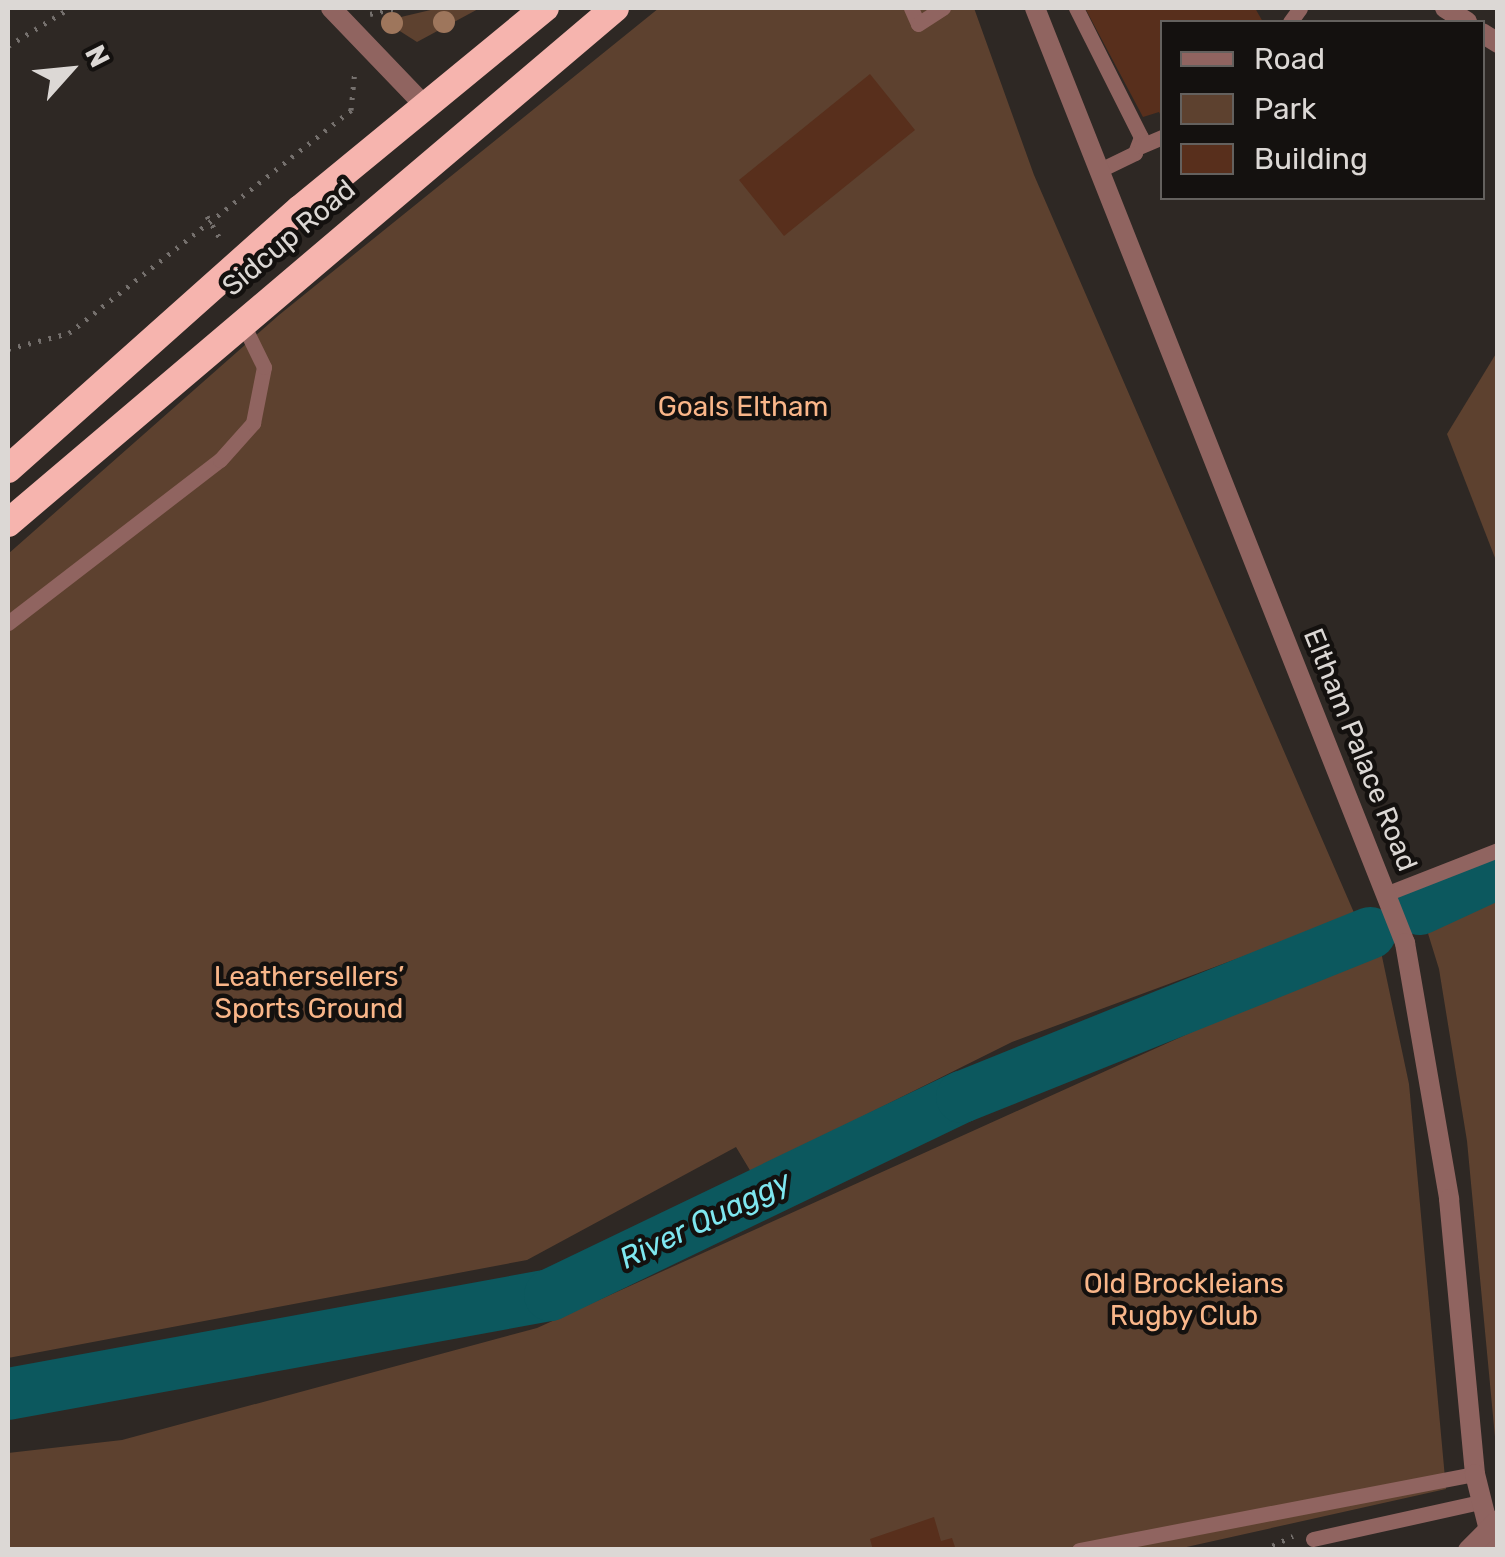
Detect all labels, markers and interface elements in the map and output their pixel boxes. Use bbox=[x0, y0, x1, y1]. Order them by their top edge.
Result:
north arrow bbox=[20, 20, 120, 120]
legend bbox=[1160, 20, 1485, 200]
text: N bbox=[78, 40, 116, 73]
text: Road bbox=[1254, 41, 1325, 77]
text: Park bbox=[1254, 91, 1316, 127]
text: Building bbox=[1254, 141, 1368, 177]
street label: Sidcup Road bbox=[216, 173, 362, 303]
park label: Goals Eltham bbox=[658, 390, 828, 424]
street label: Eltham Palace Road bbox=[1296, 624, 1424, 876]
park label: Leathersellers’ Sports Ground bbox=[214, 960, 404, 1026]
water label: River Quaggy bbox=[613, 1163, 797, 1277]
park label: Old Brockleians Rugby Club bbox=[1084, 1267, 1284, 1333]

